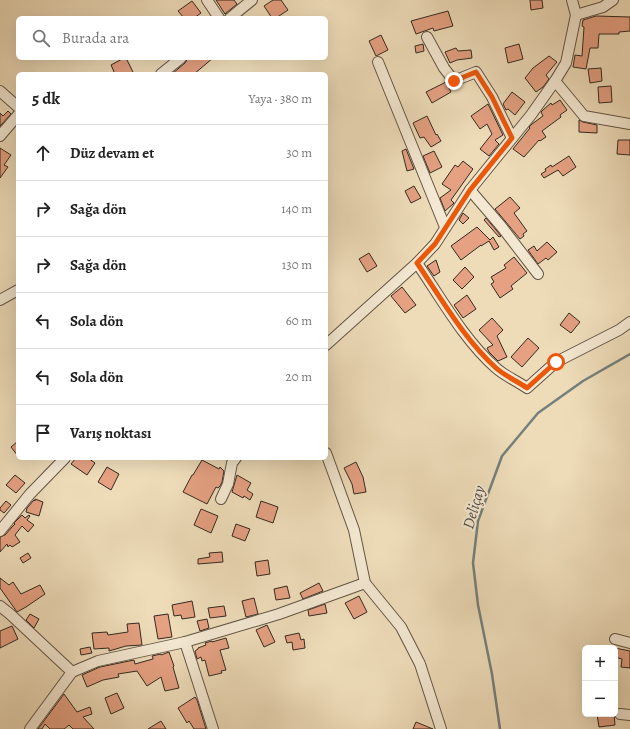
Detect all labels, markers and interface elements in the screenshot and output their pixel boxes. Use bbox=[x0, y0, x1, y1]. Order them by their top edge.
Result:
search box bbox=[16, 16, 328, 60]
icon: search bbox=[30, 27, 52, 49]
text: Burada ara bbox=[62, 28, 129, 48]
route end bbox=[445, 72, 463, 90]
text: 5 dk bbox=[32, 87, 60, 110]
text: Yaya · 380 m bbox=[249, 90, 312, 107]
icon: ahead bbox=[32, 142, 54, 164]
text: Düz devam et bbox=[70, 143, 154, 163]
text: 30 m bbox=[286, 144, 312, 161]
icon: right bbox=[32, 198, 54, 220]
text: Sağa dön bbox=[70, 199, 126, 219]
text: 140 m bbox=[281, 200, 312, 217]
icon: right bbox=[32, 254, 54, 276]
text: Sağa dön bbox=[70, 255, 126, 275]
text: 130 m bbox=[282, 256, 312, 273]
icon: left bbox=[32, 310, 54, 332]
text: Sola dön bbox=[70, 311, 123, 331]
text: 60 m bbox=[286, 312, 312, 329]
route start bbox=[547, 353, 565, 371]
icon: left bbox=[32, 366, 54, 388]
text: Sola dön bbox=[70, 367, 123, 387]
text: 20 m bbox=[286, 368, 312, 385]
icon: arrive bbox=[32, 422, 54, 444]
text: Varış noktası bbox=[70, 423, 151, 443]
water label: Deliçay bbox=[457, 483, 491, 532]
map controls bbox=[582, 645, 618, 717]
button: + bbox=[582, 645, 618, 681]
button: − bbox=[582, 681, 618, 717]

